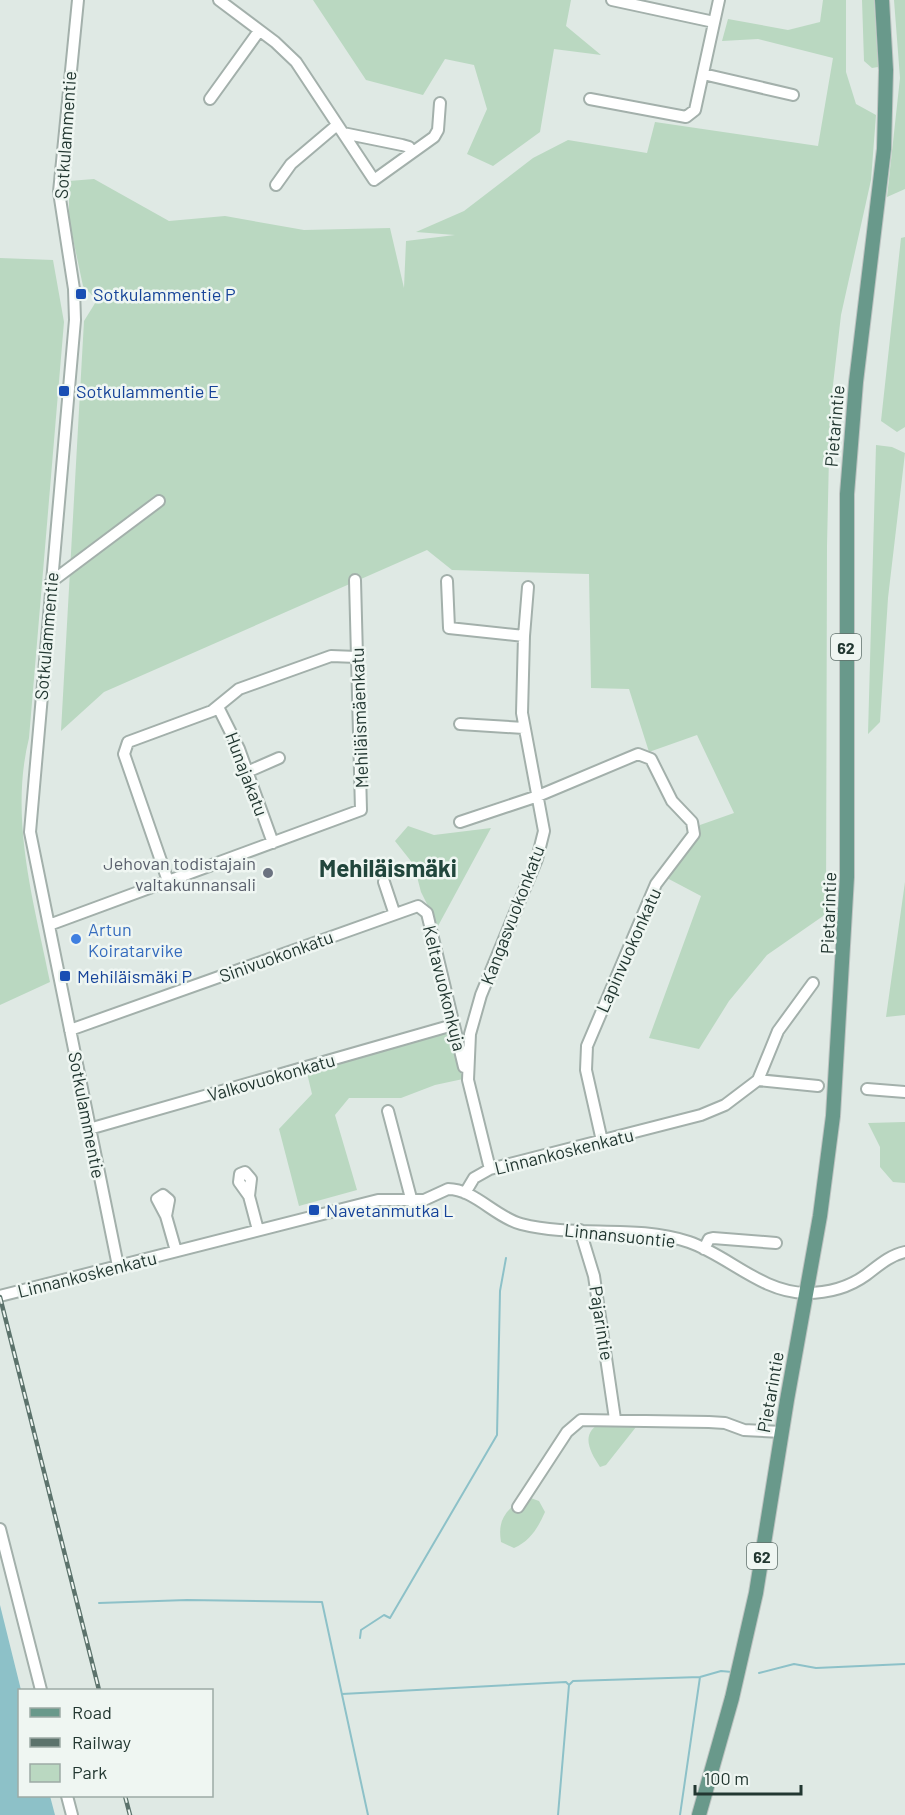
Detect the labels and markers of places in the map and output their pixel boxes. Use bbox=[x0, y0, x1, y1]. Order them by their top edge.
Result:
place label: Sotkulammentie P bbox=[93, 283, 236, 305]
marker: Sotkulammentie P bbox=[74, 287, 88, 301]
place label: Sotkulammentie E bbox=[76, 380, 219, 402]
marker: Sotkulammentie E bbox=[57, 384, 71, 398]
place label: Jehovan todistajain valtakunnansali bbox=[103, 852, 256, 895]
marker: Jehovan todistajain valtakunnansali bbox=[261, 866, 275, 880]
place label: Artun Koiratarvike bbox=[88, 918, 183, 961]
marker: Artun Koiratarvike bbox=[69, 932, 83, 946]
place label: Mehiläismäki P bbox=[77, 965, 192, 987]
marker: Mehiläismäki P bbox=[58, 969, 72, 983]
place label: Navetanmutka L bbox=[326, 1199, 453, 1221]
marker: Navetanmutka L bbox=[307, 1203, 321, 1217]

